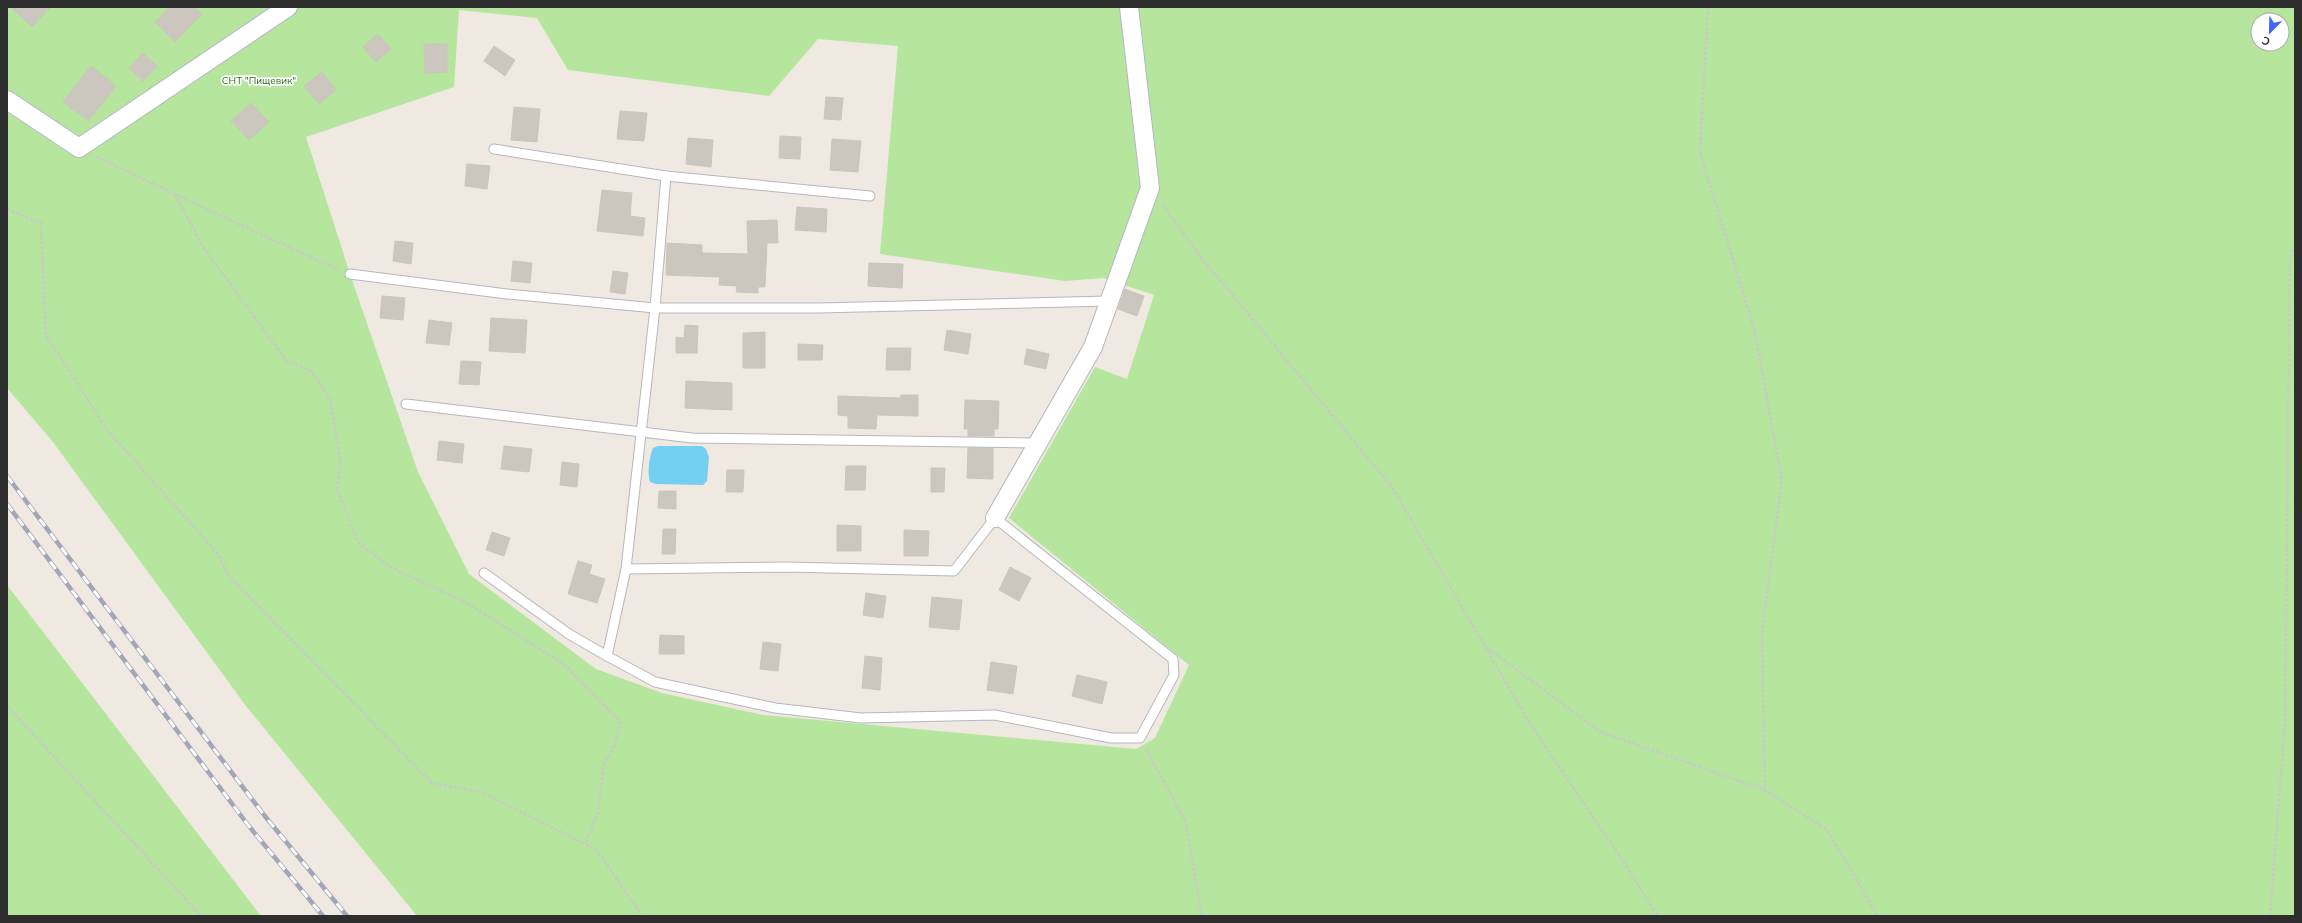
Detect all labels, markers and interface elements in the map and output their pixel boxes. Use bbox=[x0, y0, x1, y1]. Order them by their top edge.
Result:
north arrow bbox=[2250, 12, 2290, 52]
text: С bbox=[2259, 32, 2273, 49]
park label: СНТ "Пищевик" bbox=[222, 74, 296, 88]

